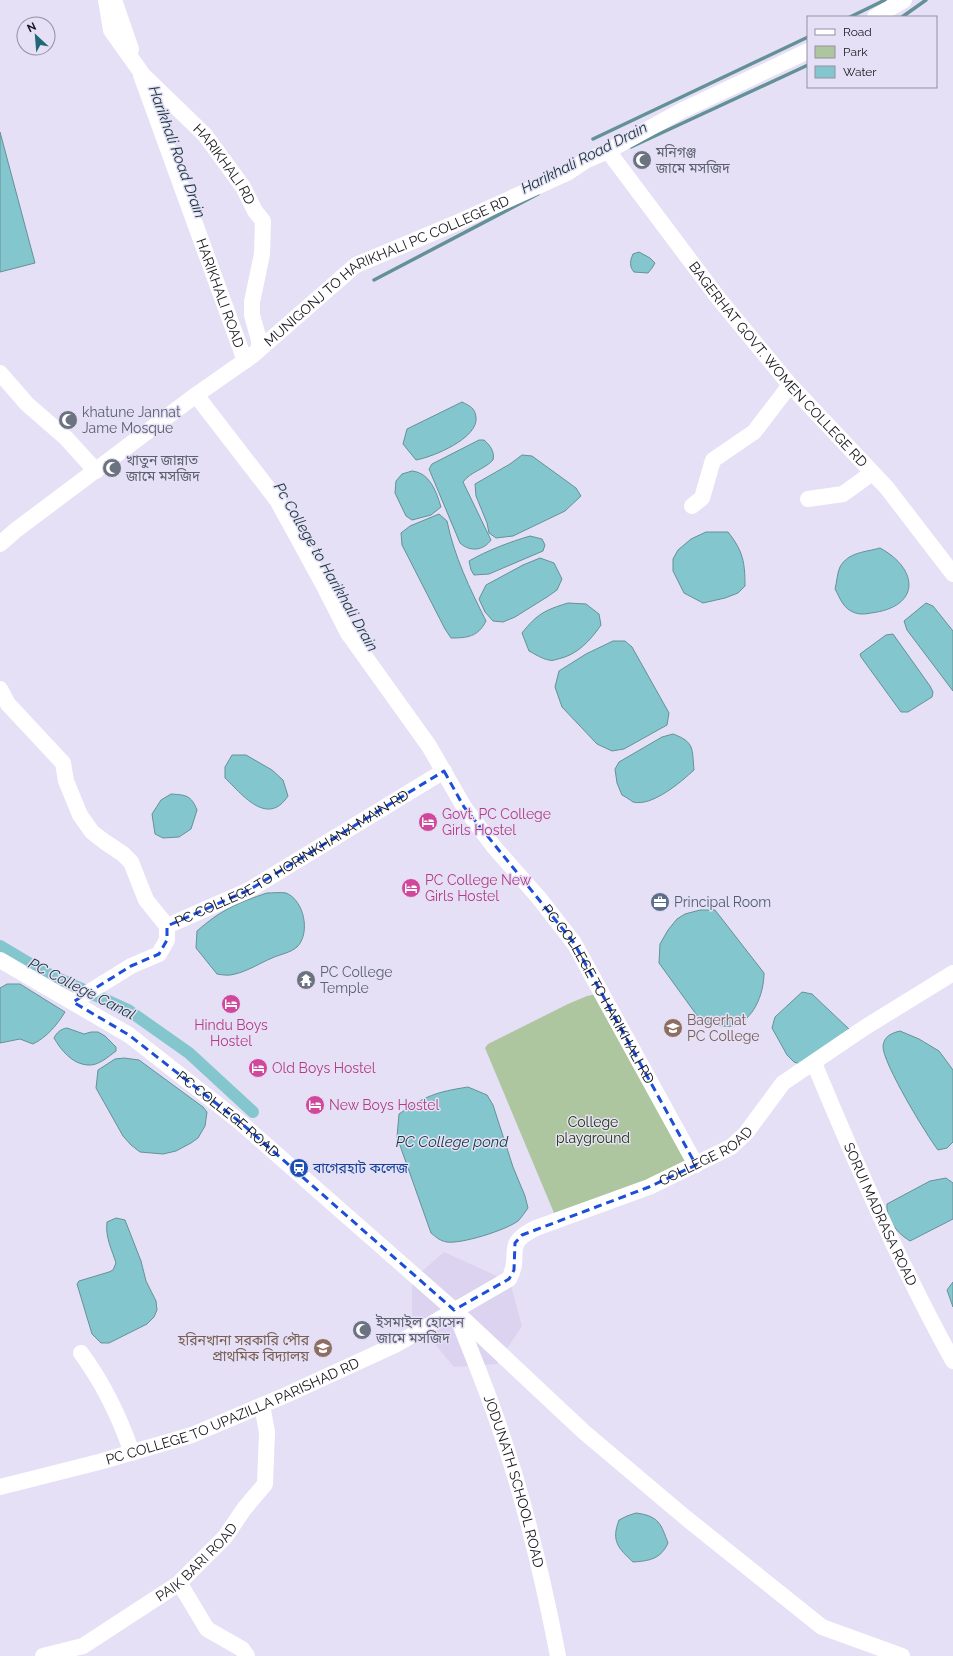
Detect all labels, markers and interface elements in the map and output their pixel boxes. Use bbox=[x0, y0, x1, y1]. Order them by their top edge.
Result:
north arrow bbox=[16, 16, 56, 56]
legend bbox=[807, 16, 937, 88]
text: N bbox=[25, 20, 38, 35]
text: Road bbox=[843, 25, 872, 39]
text: Park bbox=[843, 45, 868, 59]
text: Water bbox=[843, 65, 877, 79]
water label: Harikhali Road Drain bbox=[145, 83, 209, 221]
water label: Harikhali Road Drain bbox=[518, 118, 650, 198]
street label: HARIKHALI RD bbox=[190, 120, 258, 207]
place label: মনিগঞ্জ জামে মসজিদ bbox=[655, 144, 730, 176]
mosque icon: মনিগঞ্জ জামে মসজিদ bbox=[631, 149, 653, 171]
street label: MUNIGONJ TO HARIKHALI PC COLLEGE RD bbox=[261, 192, 512, 349]
street label: HARIKHALI ROAD bbox=[193, 236, 248, 350]
street label: BAGERHAT GOVT. WOMEN COLLEGE RD bbox=[686, 258, 871, 470]
place label: khatune Jannat Jame Mosque bbox=[82, 404, 181, 436]
mosque icon: khatune Jannat Jame Mosque bbox=[57, 409, 79, 431]
place label: খাতুন জান্নাত জামে মসজিদ bbox=[125, 452, 200, 484]
mosque icon: খাতুন জান্নাত জামে মসজিদ bbox=[101, 457, 123, 479]
water label: Pc College to Harikhali Drain bbox=[270, 479, 382, 655]
street label: PC COLLEGE TO HORINKHANA MAIN RD bbox=[172, 786, 412, 930]
place label: Govt. PC College Girls Hostel bbox=[442, 806, 551, 838]
hotel icon: Govt. PC College Girls Hostel bbox=[417, 811, 439, 833]
place label: PC College New Girls Hostel bbox=[425, 872, 532, 904]
hotel icon: PC College New Girls Hostel bbox=[400, 877, 422, 899]
office icon: Principal Room bbox=[649, 891, 671, 913]
place label: Principal Room bbox=[674, 894, 771, 910]
street label: PC COLLEGE TO HARIKHALI RD bbox=[539, 901, 658, 1087]
water label: PC College Canal bbox=[25, 954, 139, 1024]
place label: PC College Temple bbox=[320, 964, 393, 996]
temple icon: PC College Temple bbox=[295, 969, 317, 991]
hotel icon: Hindu Boys Hostel bbox=[220, 993, 242, 1015]
place label: Bagerhat PC College bbox=[687, 1012, 760, 1044]
place label: Hindu Boys Hostel bbox=[194, 1017, 268, 1049]
school or university icon: Bagerhat PC College bbox=[662, 1017, 684, 1039]
hotel icon: Old Boys Hostel bbox=[247, 1057, 269, 1079]
place label: Old Boys Hostel bbox=[272, 1060, 376, 1076]
street label: PC COLLEGE ROAD bbox=[174, 1068, 282, 1161]
hotel icon: New Boys Hostel bbox=[304, 1094, 326, 1116]
place label: New Boys Hostel bbox=[329, 1097, 439, 1113]
park label: College playground bbox=[556, 1114, 630, 1146]
street label: COLLEGE ROAD bbox=[656, 1123, 756, 1189]
water label: PC College pond bbox=[396, 1133, 509, 1151]
street label: SORUI MADRASA ROAD bbox=[841, 1140, 920, 1288]
station icon: বাগেরহাট কলেজ bbox=[288, 1157, 310, 1179]
place label: বাগেরহাট কলেজ bbox=[312, 1160, 409, 1176]
place label: ইসমাইল হোসেন জামে মসজিদ bbox=[375, 1314, 465, 1346]
mosque icon: ইসমাইল হোসেন জামে মসজিদ bbox=[351, 1319, 373, 1341]
place label: হরিনখানা সরকারি পৌর প্রাথমিক বিদ্যালয় bbox=[177, 1332, 310, 1364]
school or university icon: হরিনখানা সরকারি পৌর প্রাথমিক বিদ্যালয় bbox=[312, 1337, 334, 1359]
street label: PC COLLEGE TO UPAZILLA PARISHAD RD bbox=[104, 1355, 362, 1468]
street label: JODUNATH SCHOOL ROAD bbox=[481, 1393, 547, 1569]
street label: PAIK BARI ROAD bbox=[153, 1520, 240, 1604]

